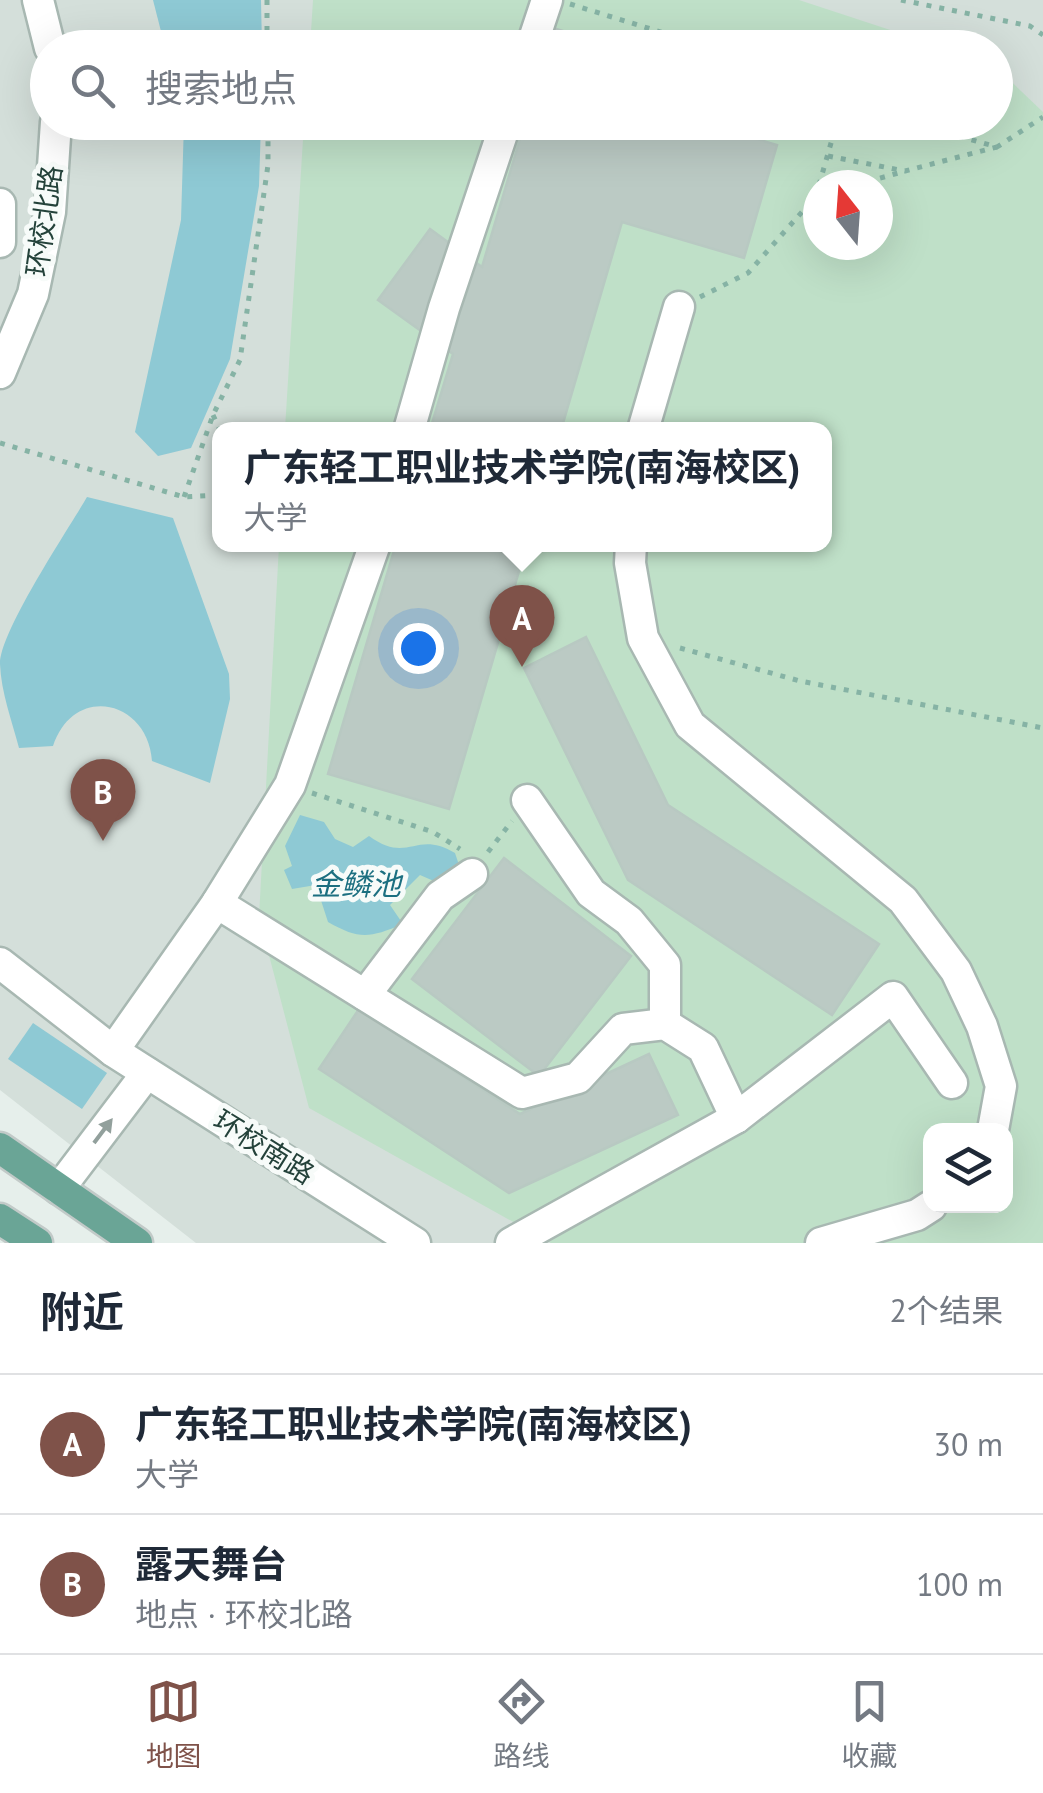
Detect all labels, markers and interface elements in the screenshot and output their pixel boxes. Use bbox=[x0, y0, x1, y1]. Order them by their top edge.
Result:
search box bbox=[30, 30, 1013, 140]
icon: search bbox=[65, 58, 120, 113]
text: 搜索地点 bbox=[145, 63, 297, 112]
street label: 环校北路 bbox=[17, 163, 70, 279]
north arrow bbox=[803, 170, 893, 260]
popup bbox=[212, 422, 832, 552]
text: 广东轻工职业技术学院(南海校区) bbox=[244, 442, 800, 491]
text: 大学 bbox=[244, 496, 308, 538]
pin: A bbox=[490, 584, 554, 667]
your location bbox=[393, 623, 444, 674]
pin: B bbox=[70, 758, 136, 841]
water label: 金鳞池 bbox=[311, 864, 404, 903]
street label: 环校南路 bbox=[207, 1101, 322, 1192]
one-way arrow bbox=[92, 1118, 112, 1144]
map controls bbox=[923, 1123, 1013, 1213]
button: layers bbox=[923, 1123, 1013, 1213]
text: 附近 bbox=[40, 1284, 124, 1339]
text: 2个结果 bbox=[890, 1289, 1003, 1331]
text: 广东轻工职业技术学院(南海校区) bbox=[135, 1399, 692, 1448]
text: A bbox=[63, 1423, 82, 1465]
text: 30 m bbox=[934, 1423, 1003, 1465]
text: 大学 bbox=[135, 1453, 199, 1495]
text: 露天舞台 bbox=[135, 1539, 287, 1588]
text: B bbox=[63, 1563, 82, 1605]
text: 100 m bbox=[916, 1563, 1003, 1605]
text: 地点 · 环校北路 bbox=[135, 1593, 353, 1635]
tab: 地图 bbox=[146, 1674, 202, 1774]
tab: 路线 bbox=[493, 1674, 549, 1774]
tab: 收藏 bbox=[841, 1674, 897, 1774]

